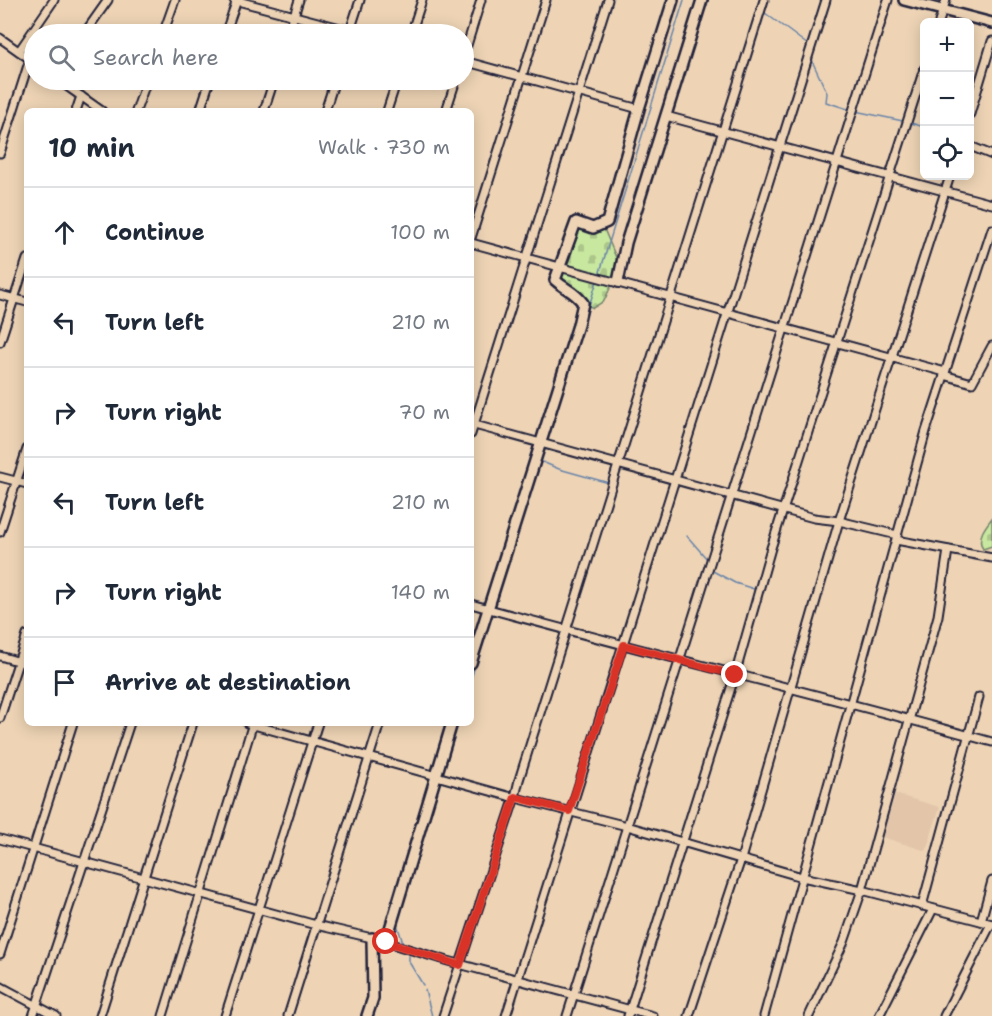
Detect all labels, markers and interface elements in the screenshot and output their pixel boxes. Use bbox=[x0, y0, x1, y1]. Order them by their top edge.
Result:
map controls bbox=[920, 18, 974, 180]
button: + bbox=[920, 18, 974, 72]
search box bbox=[24, 24, 474, 90]
icon: search bbox=[45, 41, 78, 74]
text: Search here bbox=[93, 43, 219, 72]
button: − bbox=[920, 72, 974, 126]
button: locate bbox=[920, 126, 974, 180]
text: 10 min bbox=[48, 130, 135, 165]
text: Walk · 730 m bbox=[318, 134, 450, 160]
icon: ahead bbox=[48, 216, 81, 249]
text: Continue bbox=[105, 218, 205, 247]
text: 100 m bbox=[390, 219, 450, 245]
icon: left bbox=[48, 306, 81, 339]
text: Turn left bbox=[105, 308, 204, 337]
text: 210 m bbox=[391, 309, 450, 335]
icon: right bbox=[48, 396, 81, 429]
text: Turn right bbox=[105, 398, 222, 427]
text: 70 m bbox=[398, 399, 450, 425]
icon: left bbox=[48, 486, 81, 519]
text: Turn left bbox=[105, 488, 204, 517]
text: 210 m bbox=[391, 489, 450, 515]
icon: right bbox=[48, 576, 81, 609]
text: Turn right bbox=[105, 578, 222, 607]
text: 140 m bbox=[391, 579, 450, 605]
route end bbox=[721, 661, 747, 687]
icon: arrive bbox=[48, 666, 81, 699]
text: Arrive at destination bbox=[105, 668, 351, 697]
route start bbox=[372, 928, 398, 954]

